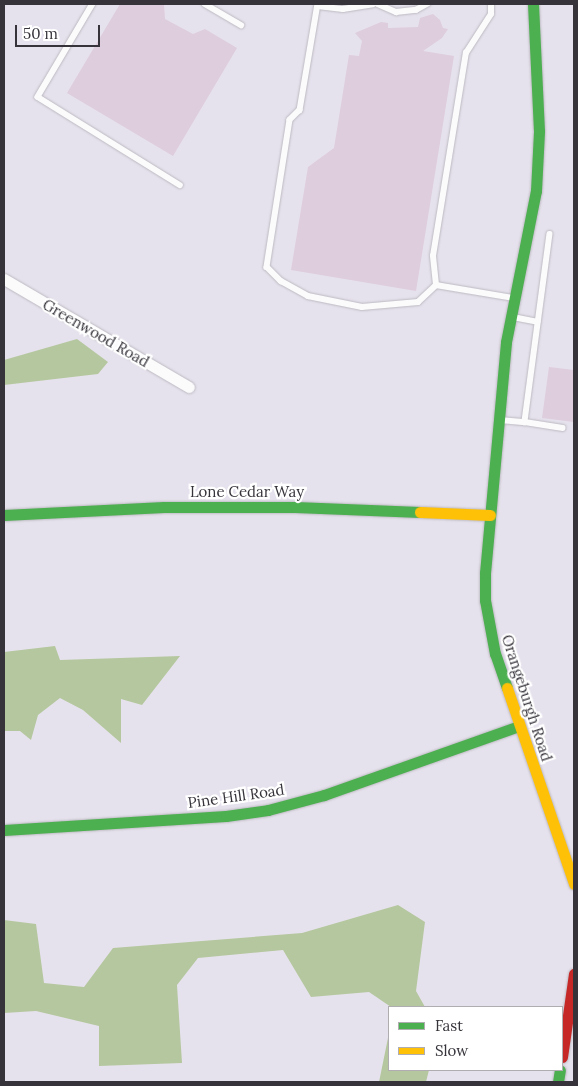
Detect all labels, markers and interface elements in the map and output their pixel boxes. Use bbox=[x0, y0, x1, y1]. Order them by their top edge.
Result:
scale bar bbox=[18, 15, 102, 47]
text: 50 m bbox=[23, 24, 58, 43]
street label: Greenwood Road bbox=[40, 295, 152, 371]
street label: Lone Cedar Way bbox=[190, 483, 304, 501]
street label: Orangeburgh Road bbox=[498, 632, 556, 764]
street label: Pine Hill Road bbox=[187, 780, 285, 812]
legend bbox=[388, 1006, 563, 1071]
text: Fast bbox=[435, 1016, 463, 1035]
text: Slow bbox=[435, 1041, 468, 1060]

